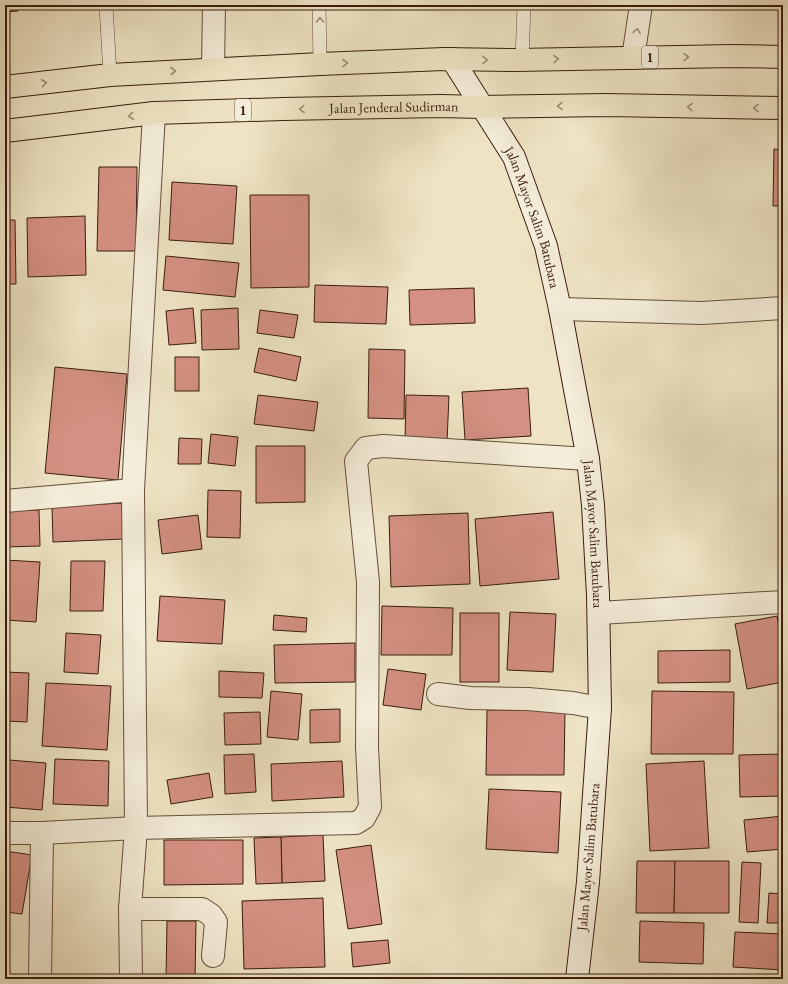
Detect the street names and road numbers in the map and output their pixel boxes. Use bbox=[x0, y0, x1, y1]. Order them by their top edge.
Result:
road number: 1 bbox=[642, 46, 658, 68]
street label: Jalan Jenderal Sudirman bbox=[328, 97, 459, 117]
road number: 1 bbox=[235, 99, 251, 121]
street label: Jalan Mayor Salim Batubara bbox=[500, 142, 564, 290]
street label: Jalan Mayor Salim Batubara bbox=[579, 458, 607, 609]
street label: Jalan Mayor Salim Batubara bbox=[572, 782, 603, 933]

